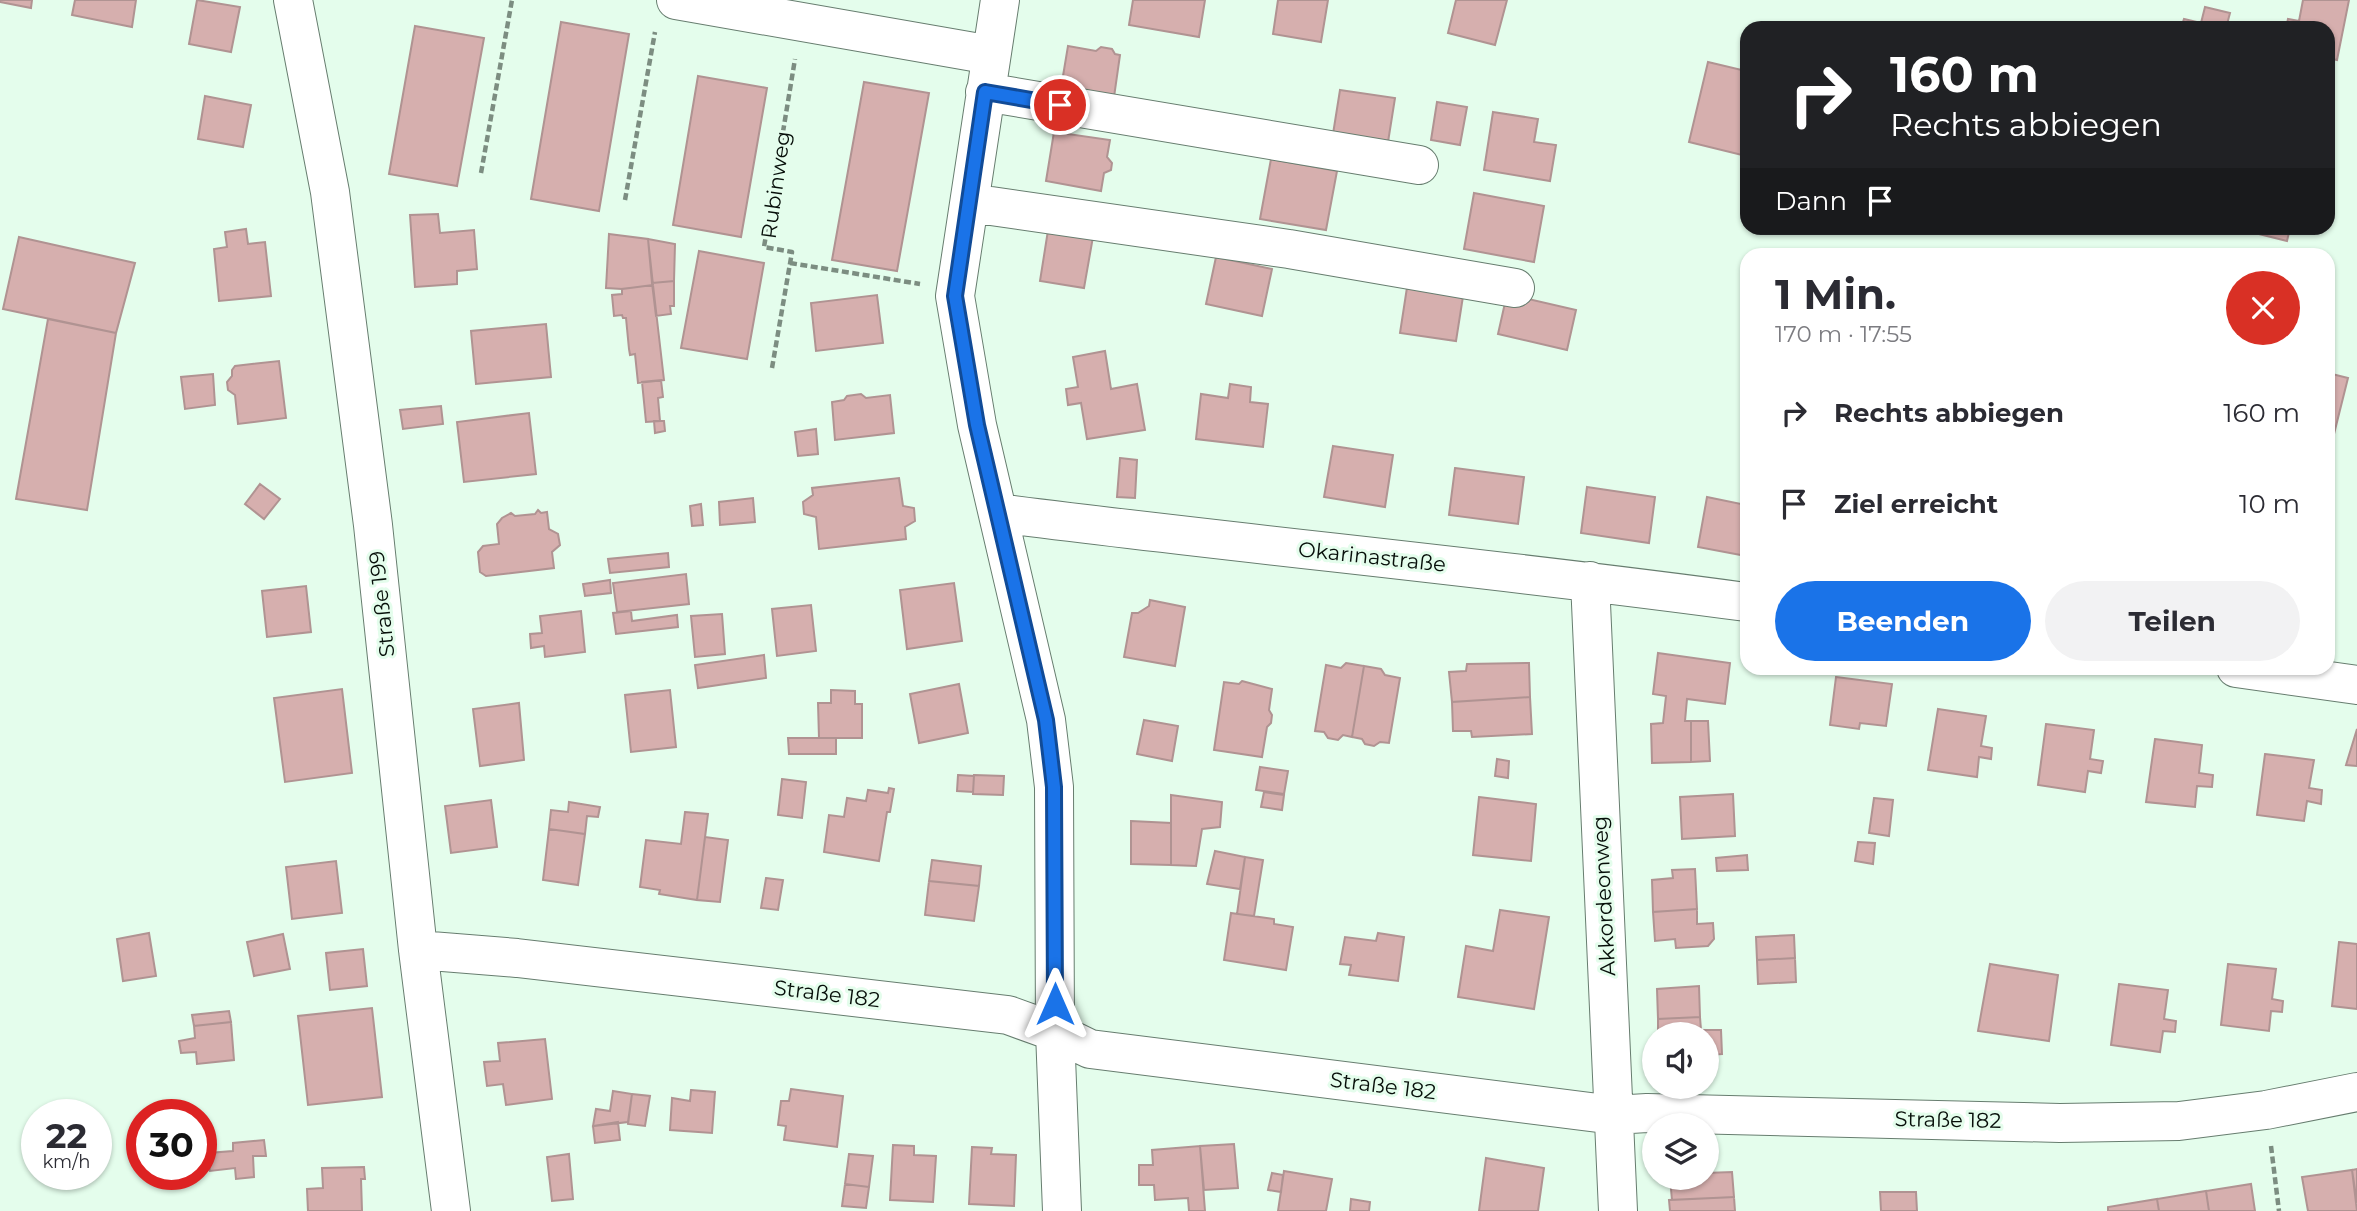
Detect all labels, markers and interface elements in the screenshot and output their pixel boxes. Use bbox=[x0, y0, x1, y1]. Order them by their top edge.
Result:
text: 160 m bbox=[1890, 45, 2039, 104]
icon: right bbox=[1775, 49, 1866, 140]
pin bbox=[1030, 75, 1090, 135]
icon: arrive bbox=[1041, 86, 1079, 124]
text: Rechts abbiegen bbox=[1890, 105, 2162, 144]
street label: Rubinweg bbox=[756, 130, 795, 240]
icon: arrive bbox=[1861, 182, 1899, 220]
text: Dann bbox=[1775, 185, 1847, 217]
text: 1 Min. bbox=[1775, 268, 1896, 320]
button: close bbox=[2226, 271, 2300, 345]
text: 170 m · 17:55 bbox=[1775, 320, 1912, 348]
icon: right bbox=[1775, 394, 1813, 432]
text: Rechts abbiegen bbox=[1834, 397, 2064, 429]
text: 160 m bbox=[2223, 397, 2300, 429]
icon: arrive bbox=[1775, 485, 1813, 523]
text: Ziel erreicht bbox=[1834, 488, 1998, 520]
text: 10 m bbox=[2239, 488, 2300, 520]
street label: Okarinastraße bbox=[1297, 536, 1447, 577]
street label: Straße 199 bbox=[363, 550, 400, 658]
button: Beenden bbox=[1775, 581, 2031, 661]
button: Teilen bbox=[2045, 581, 2300, 661]
street label: Akkordeonweg bbox=[1587, 815, 1620, 977]
position arrow bbox=[1018, 967, 1092, 1041]
street label: Straße 182 bbox=[773, 975, 882, 1012]
map controls bbox=[1642, 1022, 1719, 1190]
button: sound bbox=[1642, 1022, 1719, 1099]
street label: Straße 182 bbox=[1329, 1067, 1438, 1104]
speed limit sign: 30 bbox=[126, 1099, 217, 1190]
street label: Straße 182 bbox=[1895, 1106, 2002, 1133]
button: layers bbox=[1642, 1113, 1719, 1190]
text: 22 bbox=[46, 1114, 87, 1157]
text: km/h bbox=[42, 1151, 91, 1173]

